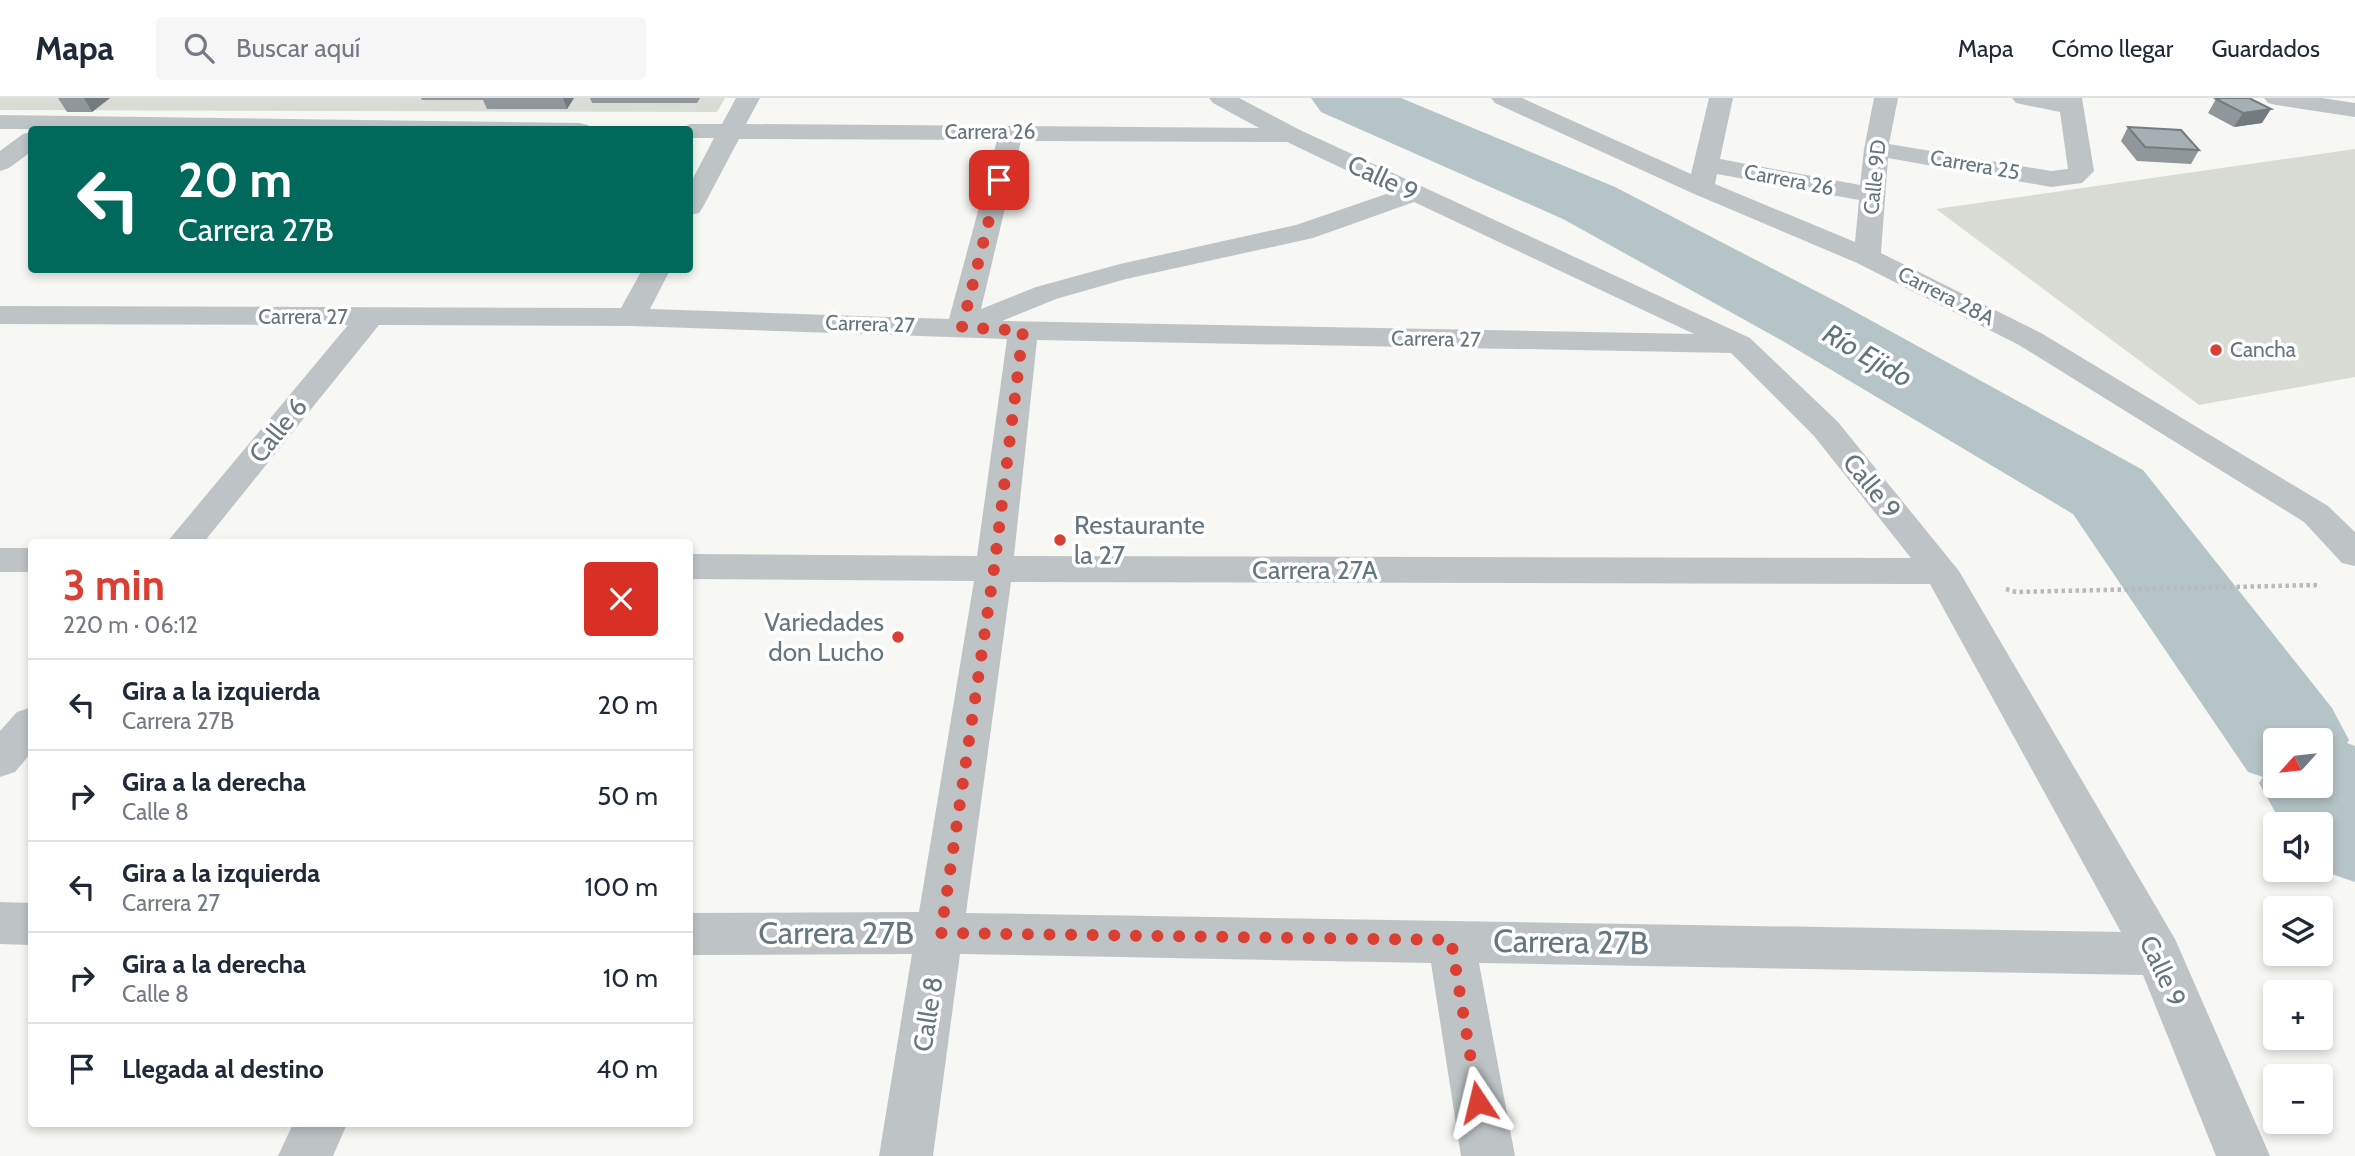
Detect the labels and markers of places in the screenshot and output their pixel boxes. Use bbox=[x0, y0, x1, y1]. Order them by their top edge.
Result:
pin bbox=[969, 150, 1029, 210]
place label: Cancha bbox=[2230, 337, 2296, 362]
marker: Cancha bbox=[2208, 342, 2224, 358]
place label: Restaurante la 27 bbox=[1074, 509, 1205, 571]
marker: Restaurante la 27 bbox=[1052, 532, 1068, 548]
place label: Variedades don Lucho bbox=[764, 606, 884, 668]
marker: Variedades don Lucho bbox=[890, 629, 906, 645]

